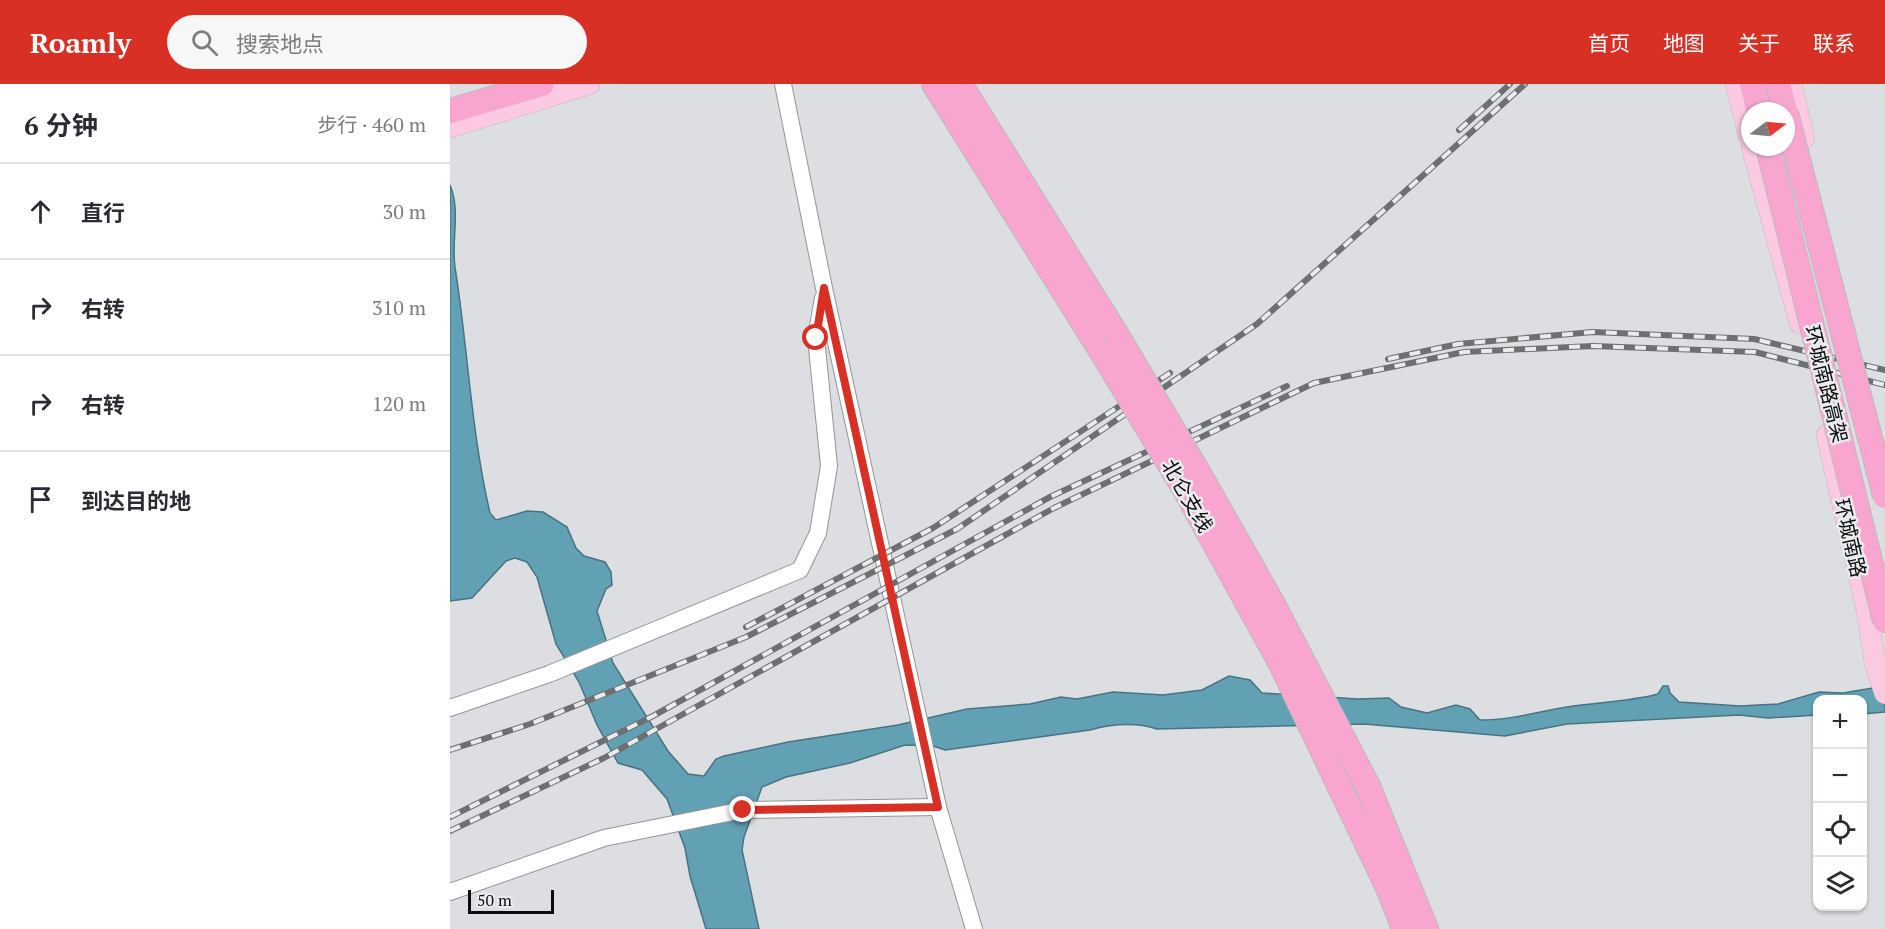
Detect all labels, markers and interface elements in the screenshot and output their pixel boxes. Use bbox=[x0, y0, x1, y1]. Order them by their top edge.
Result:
search box bbox=[167, 15, 587, 69]
text: Roamly bbox=[30, 24, 131, 61]
icon: search bbox=[188, 26, 221, 59]
text: 搜索地点 bbox=[236, 29, 324, 58]
text: 首页 bbox=[1588, 29, 1630, 57]
text: 地图 bbox=[1663, 29, 1705, 57]
text: 关于 bbox=[1738, 29, 1780, 57]
text: 联系 bbox=[1813, 29, 1855, 57]
north arrow bbox=[1741, 102, 1795, 156]
text: 6 分钟 bbox=[24, 108, 98, 142]
text: 步行 · 460 m bbox=[317, 111, 426, 138]
icon: ahead bbox=[24, 195, 57, 228]
text: 直行 bbox=[81, 198, 125, 227]
text: 30 m bbox=[383, 198, 426, 225]
icon: right bbox=[24, 291, 57, 324]
text: 右转 bbox=[81, 294, 125, 323]
text: 310 m bbox=[372, 294, 426, 321]
street label: 环城南路高架 bbox=[1799, 322, 1854, 445]
route start bbox=[802, 324, 828, 350]
icon: right bbox=[24, 387, 57, 420]
text: 右转 bbox=[81, 390, 125, 419]
text: 120 m bbox=[372, 390, 426, 417]
street label: 北仑支线 bbox=[1156, 454, 1219, 537]
icon: arrive bbox=[24, 483, 57, 516]
text: 到达目的地 bbox=[81, 486, 191, 515]
street label: 环城南路 bbox=[1828, 496, 1873, 580]
map controls bbox=[1813, 695, 1867, 911]
button: + bbox=[1813, 695, 1867, 749]
button: − bbox=[1813, 749, 1867, 803]
route end bbox=[729, 796, 755, 822]
button: locate bbox=[1813, 803, 1867, 857]
button: layers bbox=[1813, 857, 1867, 911]
scale bar bbox=[468, 887, 554, 914]
text: 50 m bbox=[477, 889, 512, 911]

